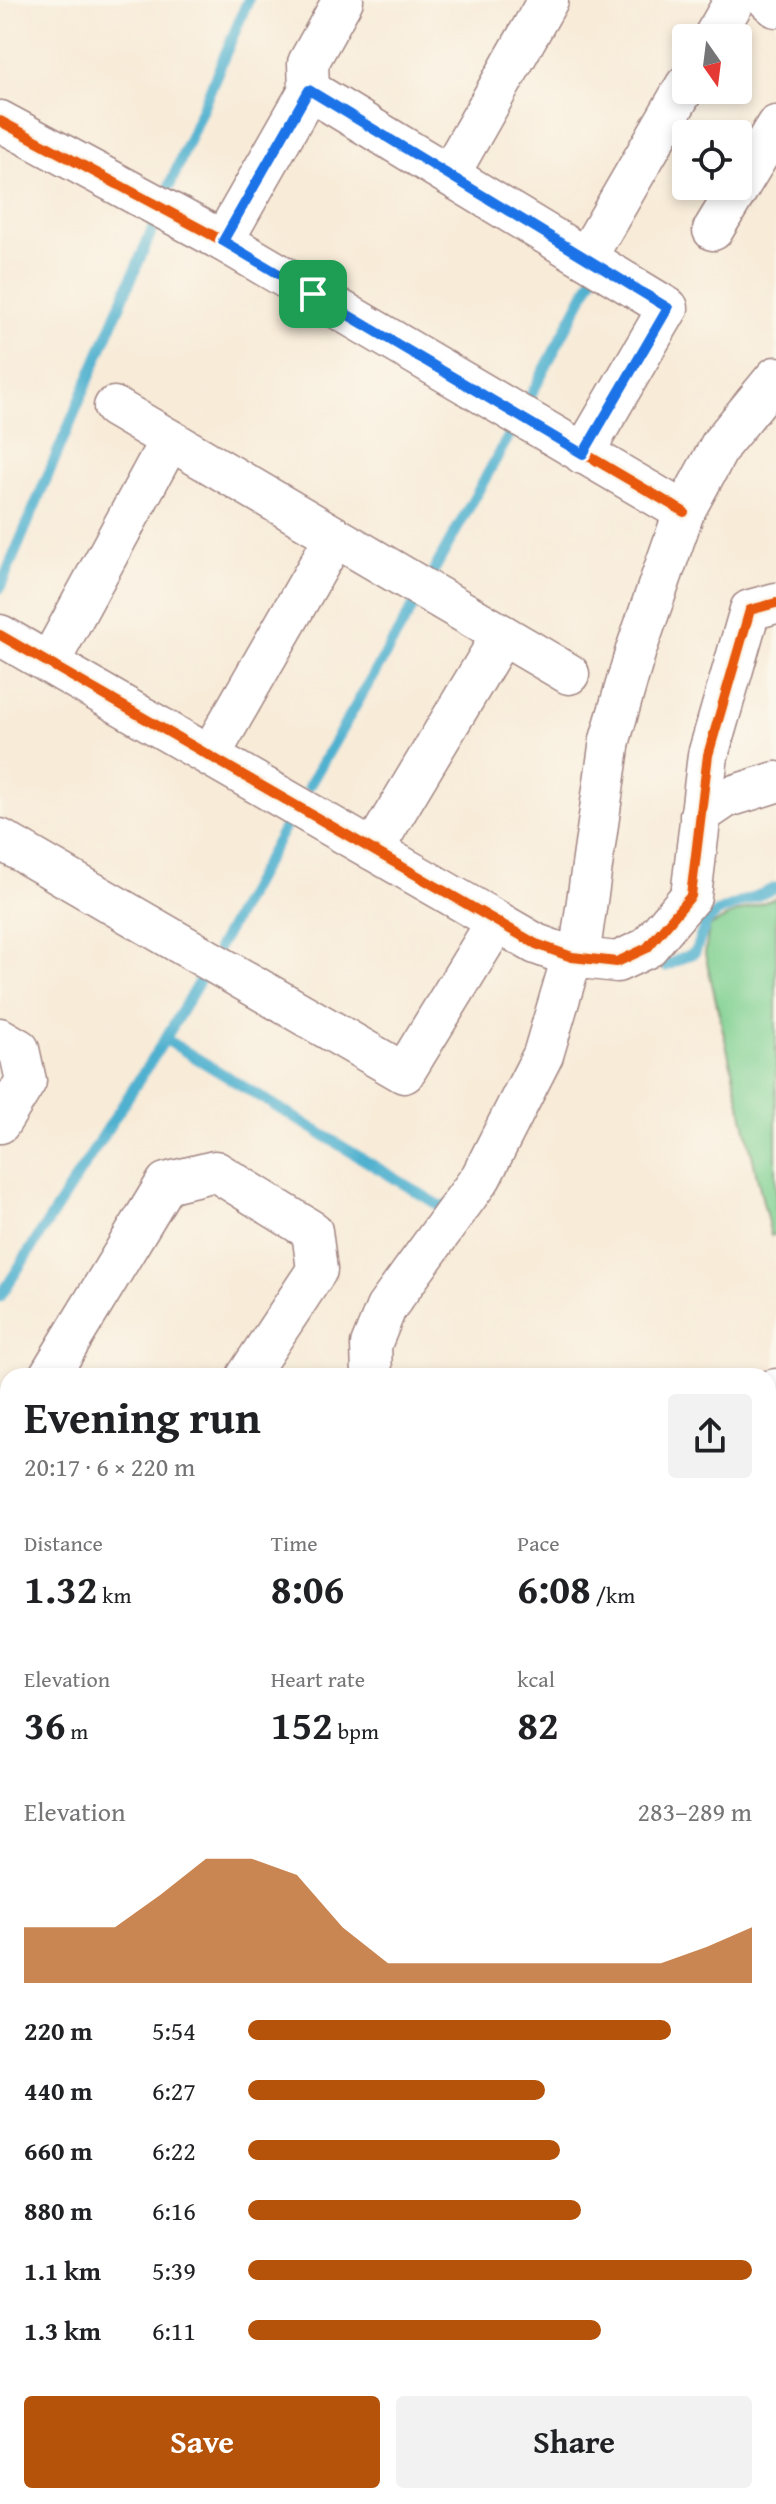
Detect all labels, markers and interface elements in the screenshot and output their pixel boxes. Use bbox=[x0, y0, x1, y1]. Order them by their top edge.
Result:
north arrow bbox=[672, 24, 752, 104]
map controls bbox=[672, 24, 752, 200]
button: locate bbox=[672, 120, 752, 200]
pin bbox=[279, 260, 347, 328]
icon: arrive bbox=[291, 272, 335, 316]
text: Evening run bbox=[24, 1385, 261, 1449]
button: share bbox=[668, 1394, 752, 1478]
text: 20:17 · 6 × 220 m bbox=[24, 1447, 195, 1486]
text: Distance bbox=[24, 1527, 103, 1559]
text: Time bbox=[271, 1527, 317, 1559]
text: Pace bbox=[517, 1527, 560, 1559]
text: 1.32 bbox=[24, 1559, 97, 1618]
text: 8:06 bbox=[271, 1559, 344, 1618]
text: 6:08 bbox=[517, 1559, 591, 1618]
text: km bbox=[97, 1579, 131, 1611]
text: /km bbox=[591, 1579, 635, 1611]
text: Elevation bbox=[24, 1663, 110, 1695]
text: Heart rate bbox=[271, 1663, 365, 1695]
text: kcal bbox=[517, 1663, 555, 1695]
text: 36 bbox=[24, 1695, 65, 1754]
text: 152 bbox=[271, 1695, 333, 1754]
text: 82 bbox=[517, 1695, 559, 1754]
text: m bbox=[65, 1715, 88, 1747]
text: bpm bbox=[333, 1715, 379, 1747]
text: Elevation bbox=[24, 1792, 126, 1831]
text: 283–289 m bbox=[638, 1792, 752, 1831]
text: 220 m bbox=[24, 2011, 92, 2050]
text: 5:54 bbox=[152, 2011, 196, 2050]
text: 440 m bbox=[24, 2071, 92, 2110]
text: 6:27 bbox=[152, 2071, 196, 2110]
text: 660 m bbox=[24, 2131, 92, 2170]
text: 6:22 bbox=[152, 2131, 196, 2170]
text: 880 m bbox=[24, 2191, 92, 2230]
text: 6:16 bbox=[152, 2191, 196, 2230]
text: 1.1 km bbox=[24, 2251, 101, 2290]
text: 5:39 bbox=[152, 2251, 196, 2290]
text: 1.3 km bbox=[24, 2311, 101, 2350]
text: 6:11 bbox=[152, 2311, 196, 2350]
button: Save bbox=[24, 2396, 380, 2488]
button: Share bbox=[396, 2396, 752, 2488]

